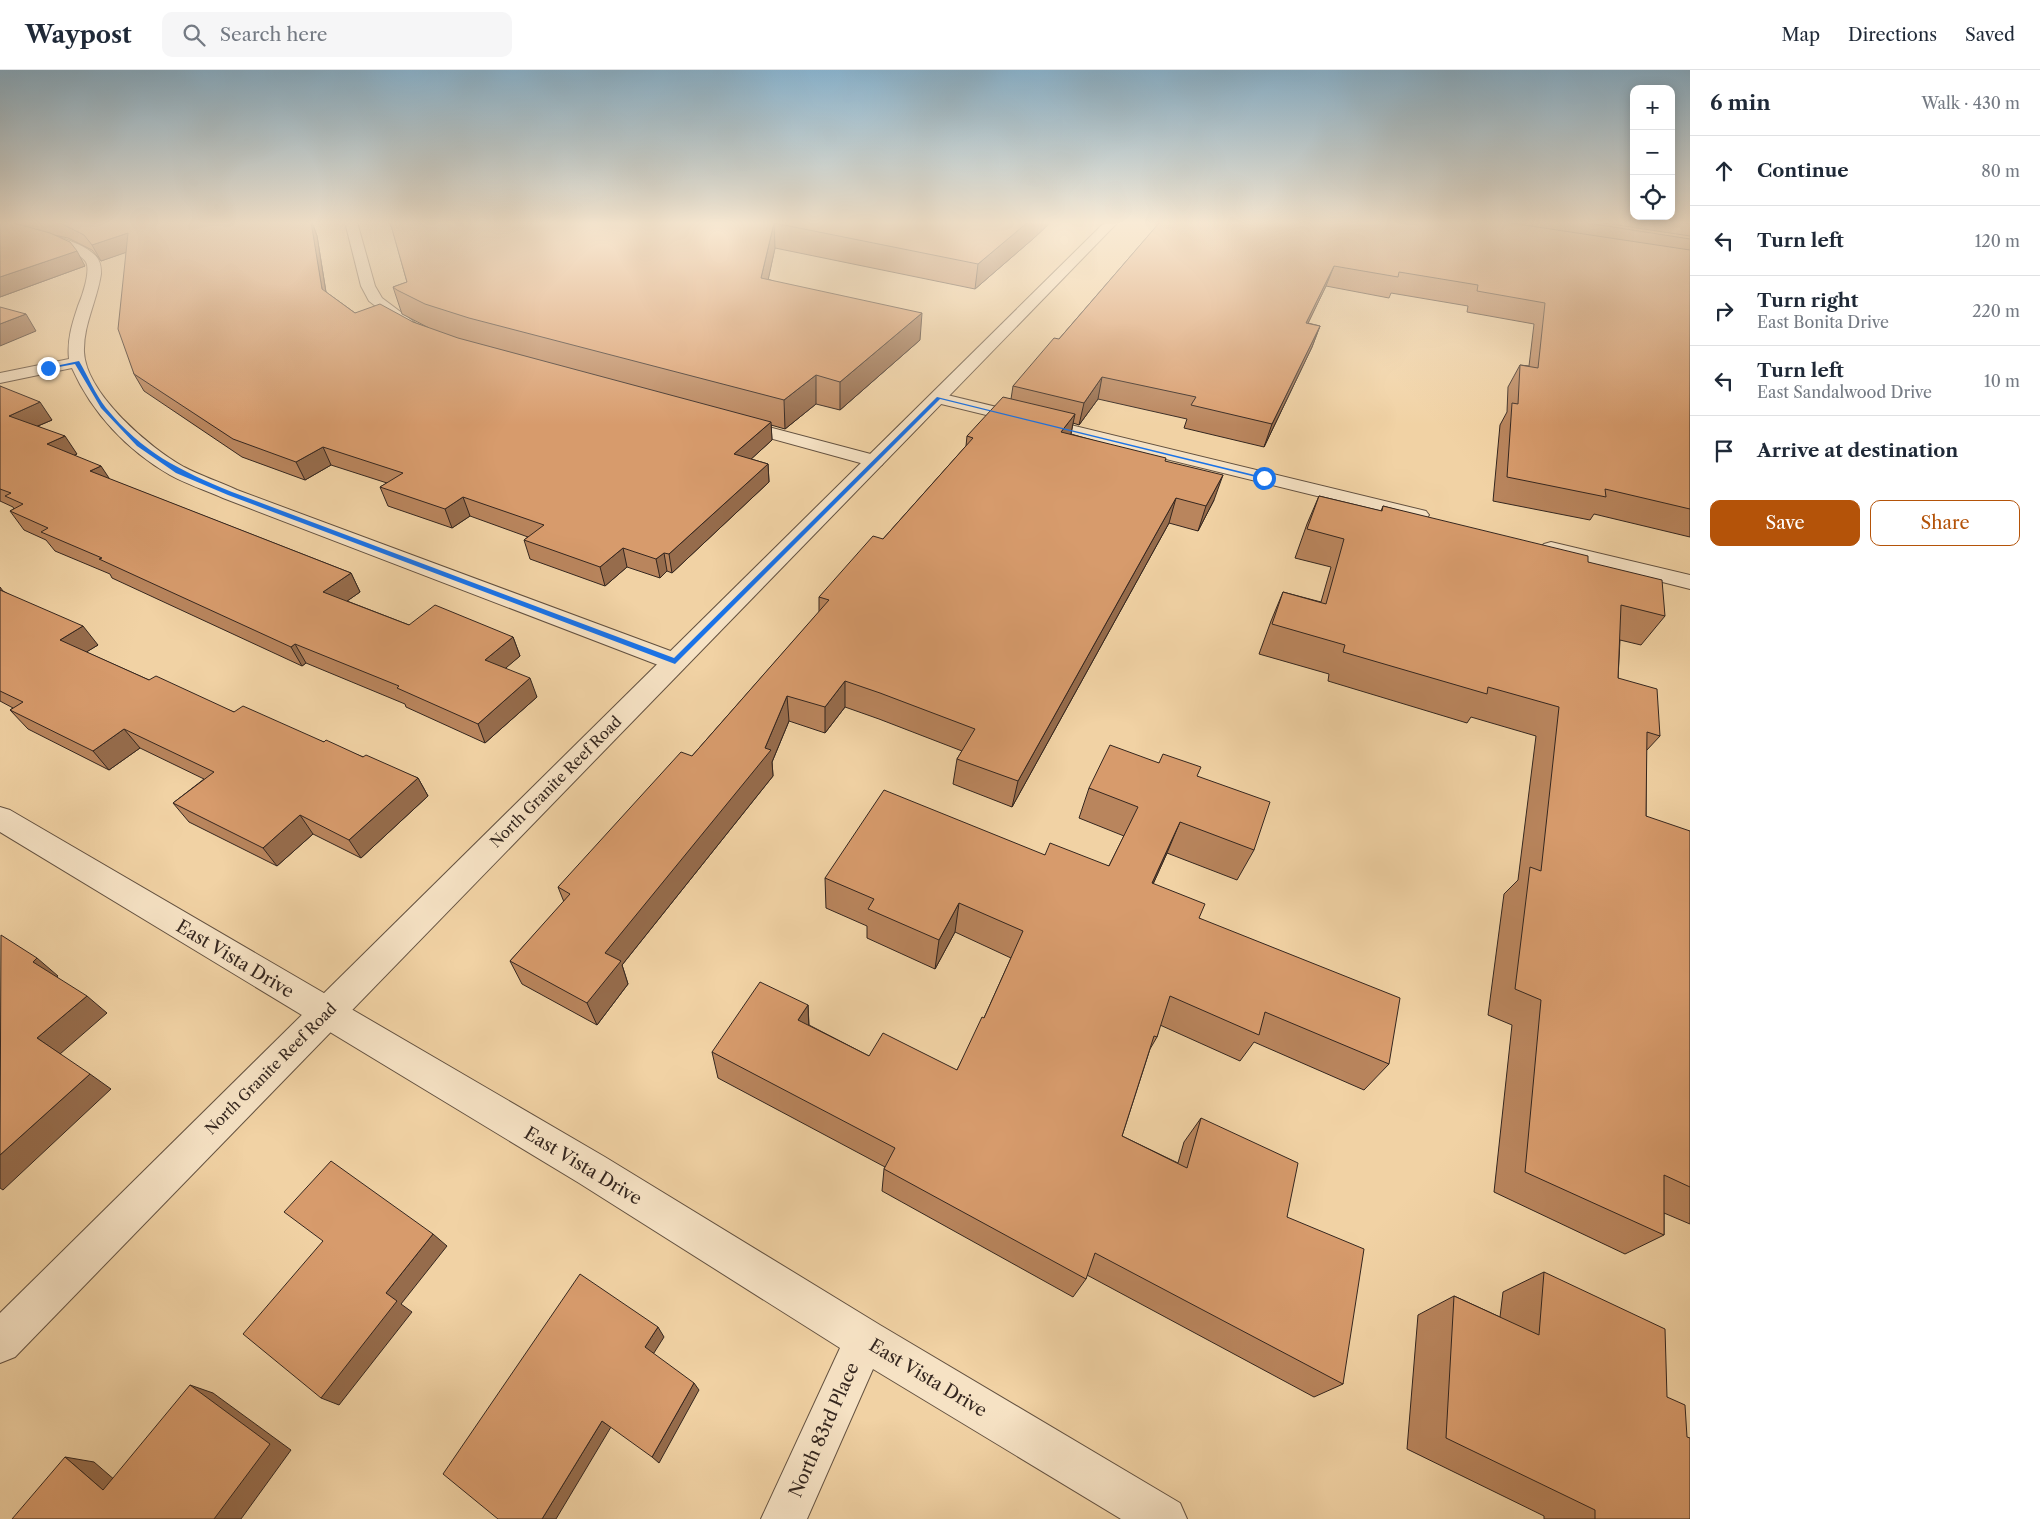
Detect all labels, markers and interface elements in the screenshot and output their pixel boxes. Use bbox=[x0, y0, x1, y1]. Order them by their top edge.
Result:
search box bbox=[162, 12, 512, 57]
text: Waypost bbox=[25, 20, 132, 49]
icon: search bbox=[180, 21, 208, 49]
text: Search here bbox=[220, 23, 327, 46]
text: Map bbox=[1781, 24, 1820, 46]
text: Directions bbox=[1848, 24, 1937, 46]
text: Saved bbox=[1965, 24, 2015, 46]
map controls bbox=[1630, 85, 1675, 220]
button: + bbox=[1630, 85, 1675, 130]
text: 6 min bbox=[1710, 90, 1771, 115]
text: Walk · 430 m bbox=[1921, 93, 2020, 113]
button: − bbox=[1630, 130, 1675, 175]
icon: ahead bbox=[1710, 157, 1738, 185]
text: Continue bbox=[1757, 159, 1849, 182]
text: 80 m bbox=[1981, 161, 2020, 181]
button: locate bbox=[1630, 175, 1675, 220]
icon: left bbox=[1710, 227, 1738, 255]
text: Turn left bbox=[1757, 229, 1844, 252]
text: 120 m bbox=[1975, 231, 2020, 251]
text: Turn right bbox=[1757, 289, 1858, 312]
icon: right bbox=[1710, 297, 1738, 325]
text: 220 m bbox=[1972, 301, 2020, 321]
text: East Bonita Drive bbox=[1757, 312, 1889, 332]
route end bbox=[37, 357, 60, 380]
text: Turn left bbox=[1757, 359, 1844, 382]
icon: left bbox=[1710, 367, 1738, 395]
text: 10 m bbox=[1984, 371, 2020, 391]
text: East Sandalwood Drive bbox=[1757, 382, 1932, 402]
icon: arrive bbox=[1710, 437, 1738, 465]
text: Arrive at destination bbox=[1757, 439, 1958, 462]
route start bbox=[1253, 467, 1276, 490]
button: Save bbox=[1710, 500, 1860, 546]
button: Share bbox=[1870, 500, 2020, 546]
street label: North Granite Reef Road bbox=[486, 712, 625, 851]
street label: East Vista Drive bbox=[172, 915, 298, 1003]
street label: North Granite Reef Road bbox=[201, 999, 340, 1138]
street label: East Vista Drive bbox=[520, 1122, 646, 1210]
street label: East Vista Drive bbox=[865, 1334, 991, 1422]
street label: North 83rd Place bbox=[784, 1359, 864, 1501]

